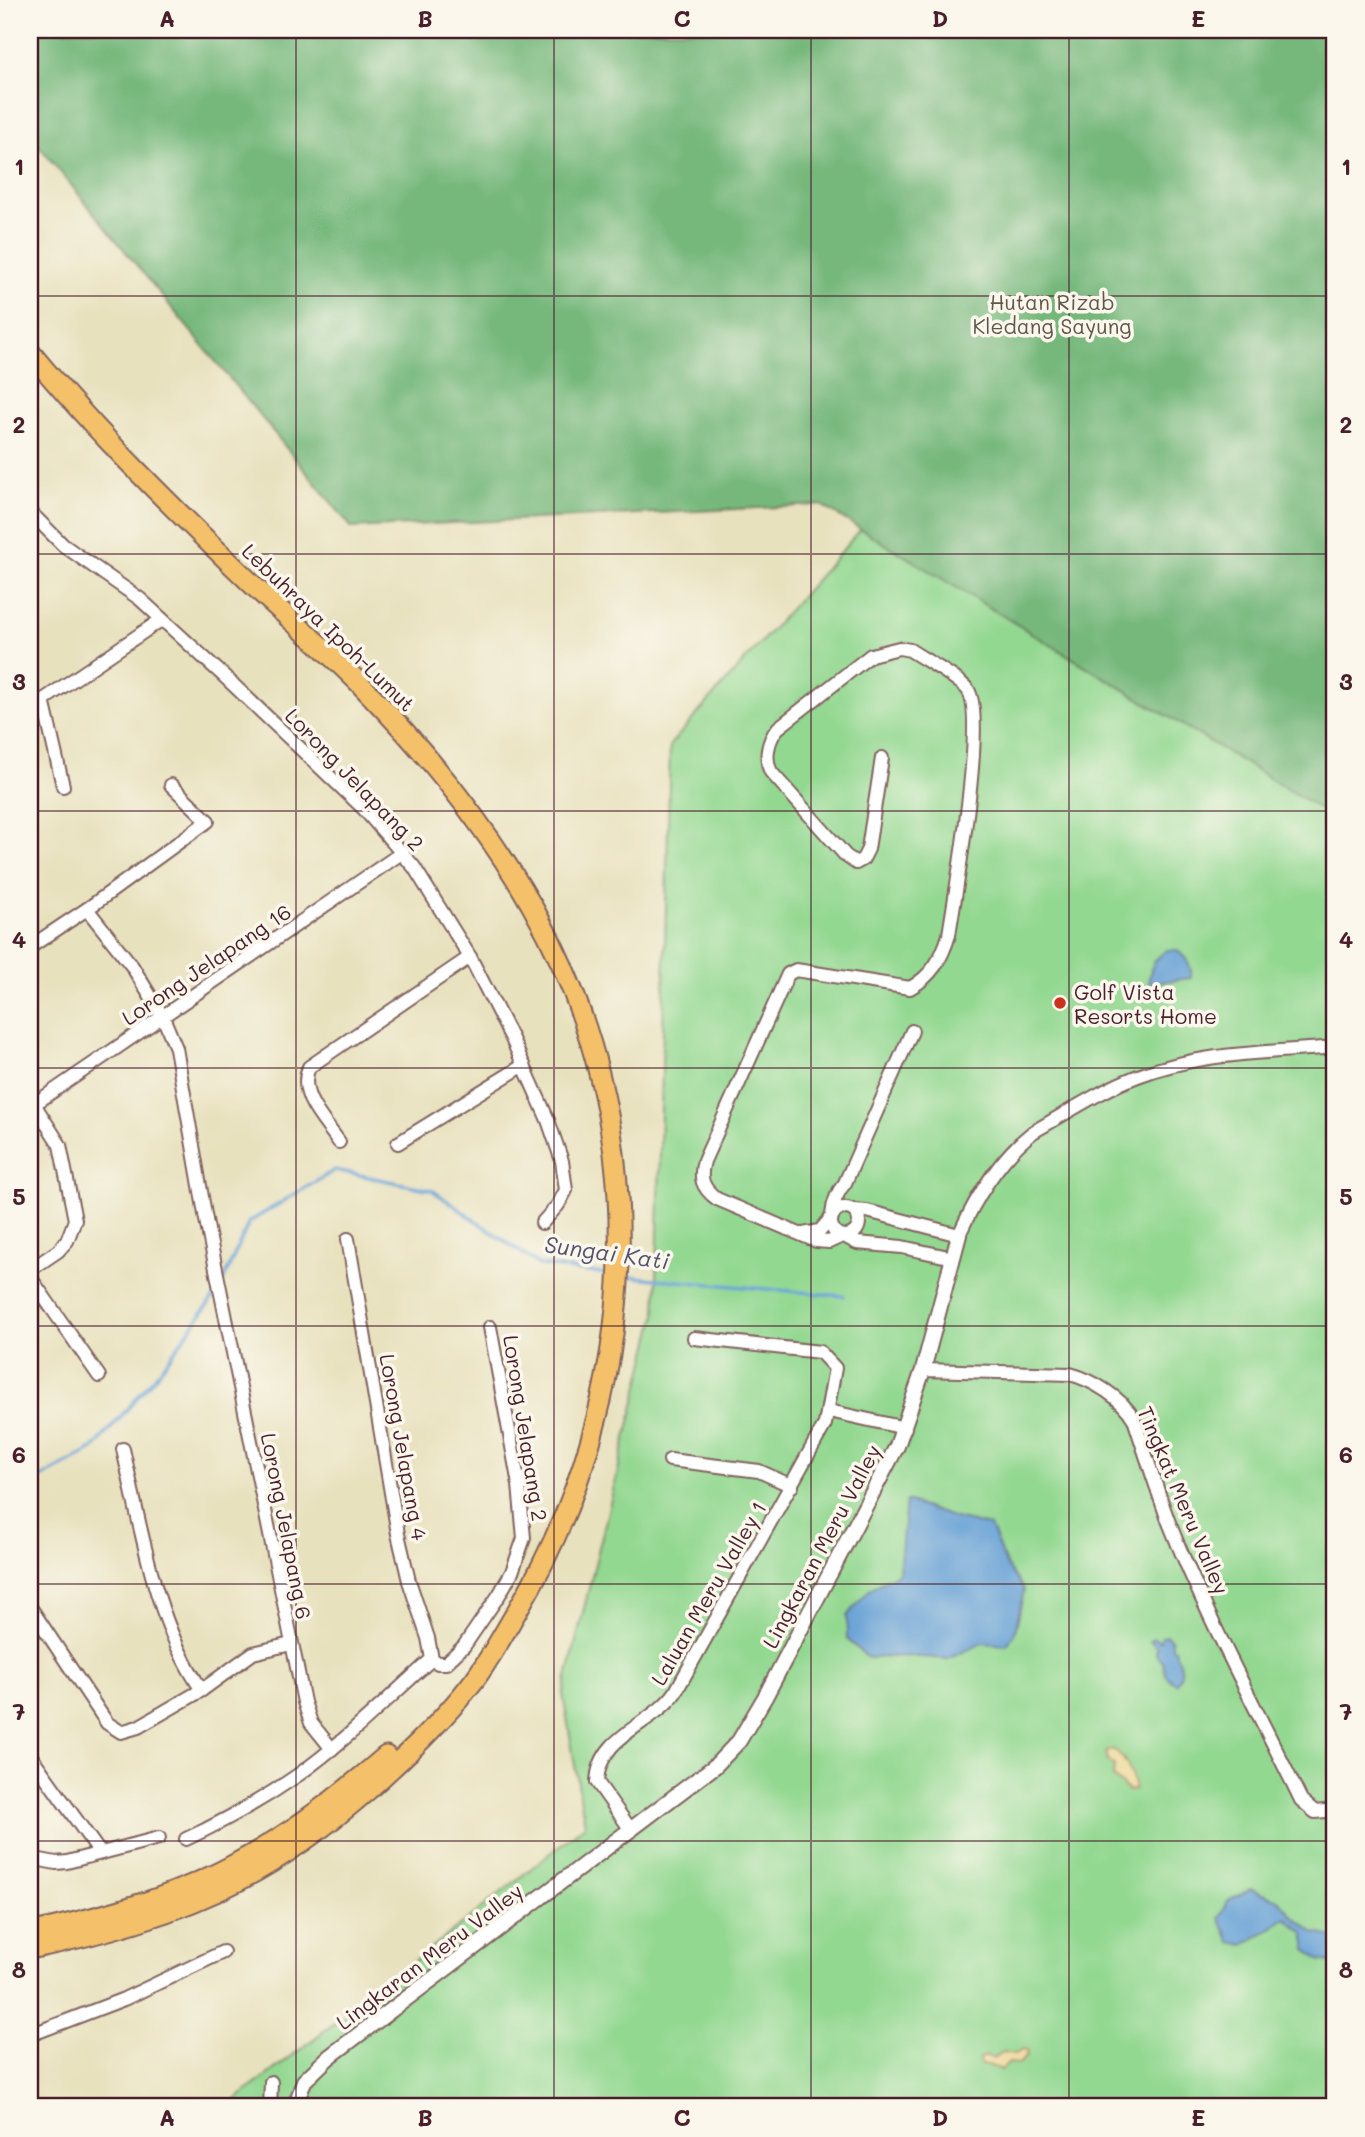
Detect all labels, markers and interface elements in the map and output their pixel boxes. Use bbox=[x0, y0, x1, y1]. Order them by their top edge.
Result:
text: A bbox=[159, 3, 175, 33]
text: B bbox=[417, 3, 433, 33]
text: C bbox=[673, 3, 691, 33]
text: D bbox=[932, 3, 948, 33]
text: E bbox=[1191, 3, 1205, 33]
text: 1 bbox=[14, 151, 24, 181]
text: 1 bbox=[1341, 151, 1351, 181]
park label: Hutan Rizab Kledang Sayung bbox=[972, 288, 1132, 339]
text: 2 bbox=[13, 409, 25, 439]
text: 2 bbox=[1340, 409, 1352, 439]
street label: Lebuhraya Ipoh-Lumut bbox=[237, 537, 421, 717]
text: 3 bbox=[12, 666, 26, 696]
text: 3 bbox=[1339, 666, 1353, 696]
street label: Lorong Jelapang 2 bbox=[280, 702, 430, 856]
street label: Lorong Jelapang 16 bbox=[116, 897, 296, 1031]
text: 4 bbox=[12, 924, 26, 954]
text: 4 bbox=[1339, 924, 1353, 954]
place label: Golf Vista Resorts Home bbox=[1074, 978, 1217, 1029]
marker: Golf Vista Resorts Home bbox=[1052, 995, 1068, 1011]
text: 5 bbox=[12, 1181, 26, 1211]
text: 5 bbox=[1339, 1181, 1353, 1211]
water label: Sungai Kati bbox=[543, 1228, 671, 1276]
street label: Lorong Jelapang 2 bbox=[498, 1333, 554, 1523]
street label: Lorong Jelapang 4 bbox=[374, 1352, 434, 1543]
street label: Tingkat Meru Valley bbox=[1132, 1402, 1236, 1598]
street label: Lorong Jelapang 6 bbox=[256, 1431, 318, 1621]
text: 6 bbox=[12, 1439, 26, 1469]
street label: Lingkaran Meru Valley bbox=[756, 1439, 886, 1653]
text: 6 bbox=[1339, 1439, 1353, 1469]
street label: Laluan Meru Valley 1 bbox=[644, 1496, 772, 1690]
text: 7 bbox=[13, 1696, 26, 1726]
text: 7 bbox=[1340, 1696, 1353, 1726]
street label: Lingkaran Meru Valley bbox=[330, 1877, 528, 2035]
text: 8 bbox=[12, 1954, 26, 1984]
text: 8 bbox=[1339, 1954, 1353, 1984]
text: A bbox=[159, 2102, 175, 2132]
text: B bbox=[417, 2102, 433, 2132]
text: C bbox=[673, 2102, 691, 2132]
text: D bbox=[932, 2102, 948, 2132]
text: E bbox=[1191, 2102, 1205, 2132]

